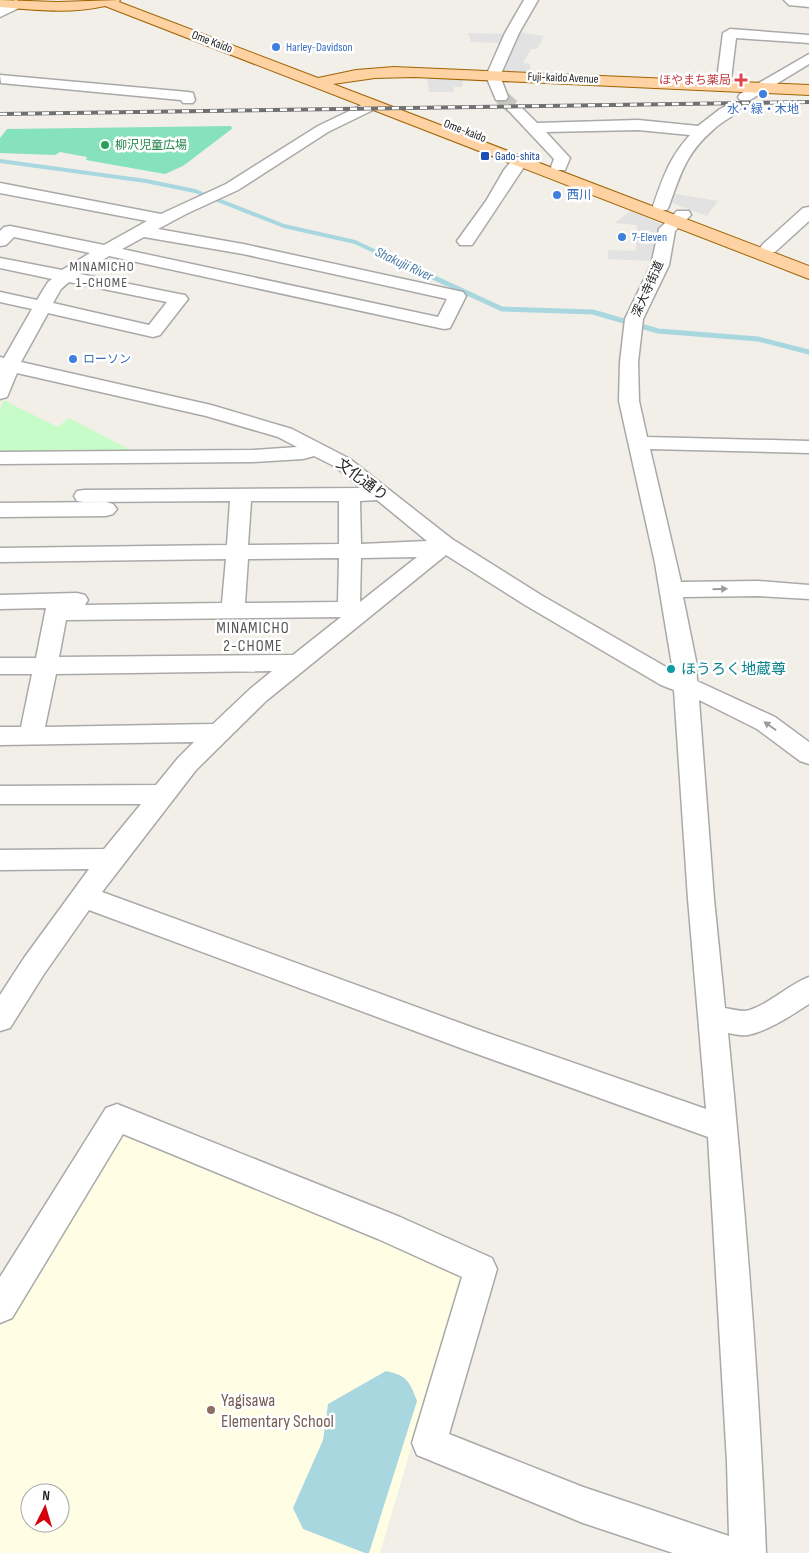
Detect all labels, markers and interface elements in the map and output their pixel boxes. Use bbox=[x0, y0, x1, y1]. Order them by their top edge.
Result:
street label: Ome Kaido bbox=[189, 27, 235, 57]
place label: Harley-Davidson bbox=[286, 40, 353, 55]
marker: Harley-Davidson bbox=[270, 41, 282, 53]
street label: Fuji-kaido Avenue bbox=[527, 69, 599, 87]
place label: ほやまち薬局 bbox=[659, 73, 731, 88]
marker: ほやまち薬局 bbox=[735, 74, 747, 86]
marker: 水・緑・木地 bbox=[757, 88, 769, 100]
place label: 水・緑・木地 bbox=[727, 102, 799, 117]
street label: Ome-kaido bbox=[442, 116, 488, 146]
place label: 柳沢児童広場 bbox=[115, 138, 187, 153]
marker: 柳沢児童広場 bbox=[99, 139, 111, 151]
place label: Gado-shita bbox=[495, 149, 540, 164]
marker: Gado-shita bbox=[479, 150, 491, 162]
place label: 西川 bbox=[567, 188, 591, 203]
marker: 西川 bbox=[551, 189, 563, 201]
place label: 7-Eleven bbox=[632, 230, 667, 245]
marker: 7-Eleven bbox=[616, 231, 628, 243]
water label: Shakujii River bbox=[373, 243, 436, 285]
district label: MINAMICHO 1-CHOME bbox=[69, 258, 135, 291]
street label: 深大寺街道 bbox=[629, 259, 667, 319]
place label: ローソン bbox=[83, 352, 131, 367]
marker: ローソン bbox=[67, 353, 79, 365]
street label: 文化通り bbox=[332, 454, 392, 506]
one-way arrow bbox=[712, 585, 728, 593]
district label: MINAMICHO 2-CHOME bbox=[216, 619, 290, 656]
place label: ほうろく地蔵尊 bbox=[681, 660, 786, 679]
marker: ほうろく地蔵尊 bbox=[665, 663, 677, 675]
one-way arrow bbox=[763, 721, 777, 731]
place label: Yagisawa Elementary School bbox=[221, 1390, 334, 1432]
marker: Yagisawa Elementary School bbox=[205, 1404, 217, 1416]
north arrow bbox=[20, 1483, 70, 1533]
text: N bbox=[42, 1487, 51, 1504]

